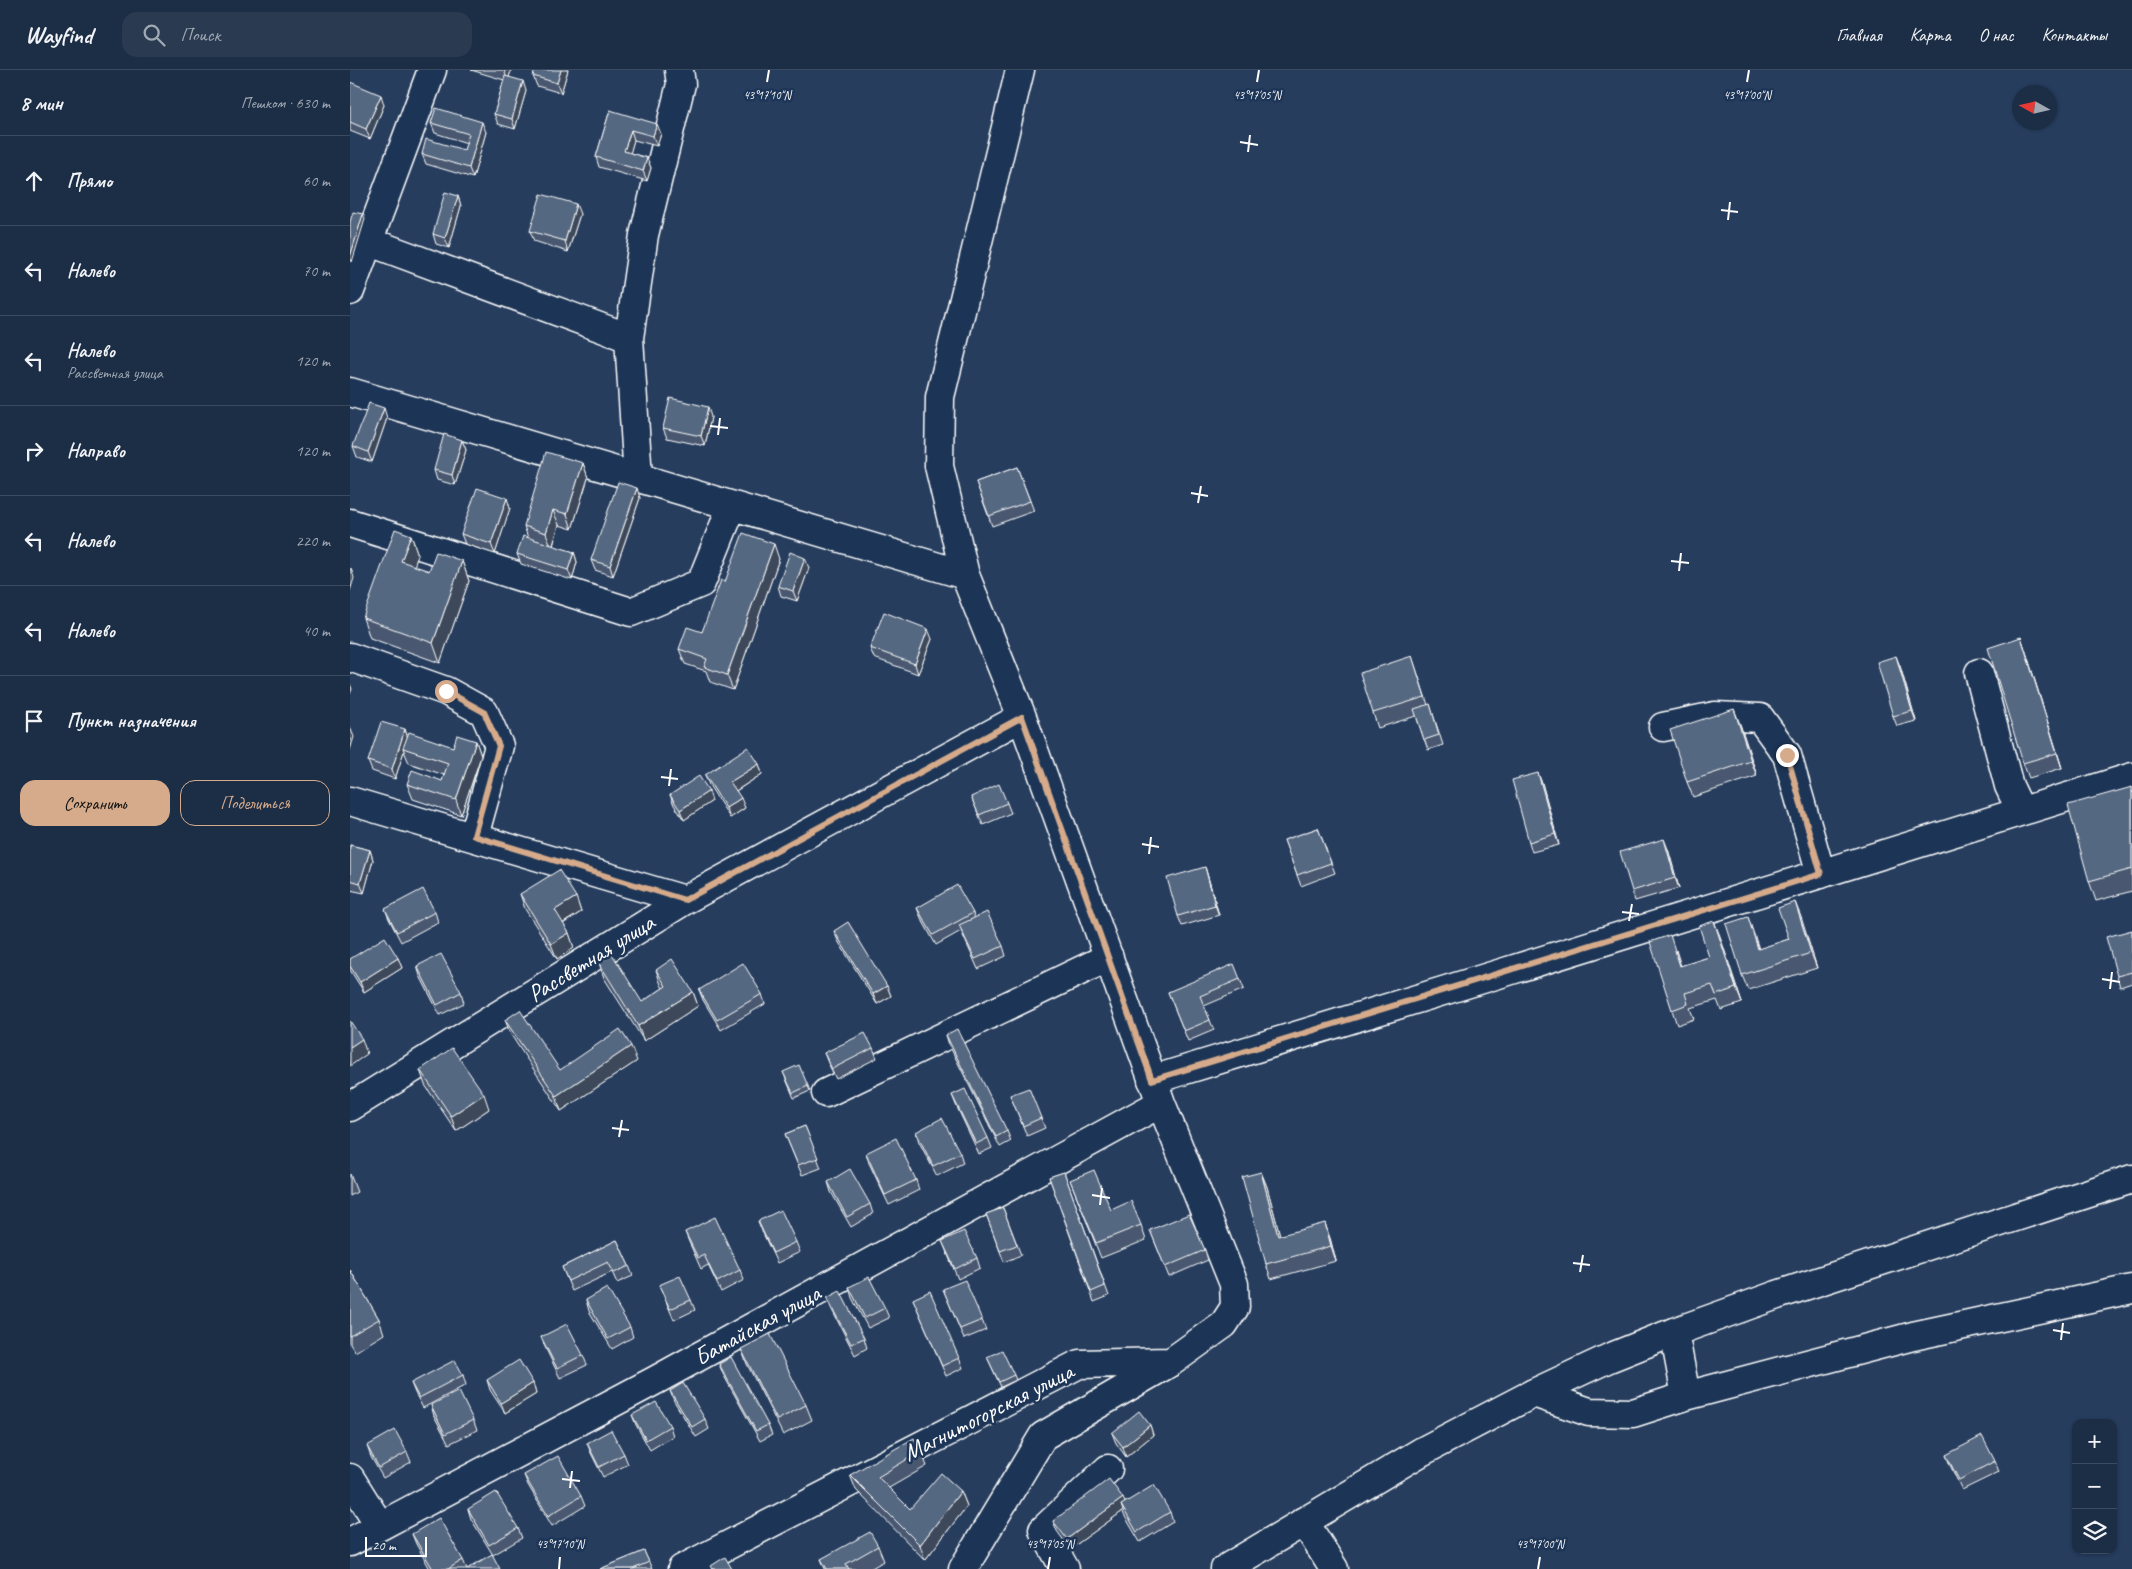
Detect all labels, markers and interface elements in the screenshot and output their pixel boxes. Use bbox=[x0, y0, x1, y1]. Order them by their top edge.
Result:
search box bbox=[122, 12, 472, 57]
text: Wayfind bbox=[25, 20, 92, 50]
icon: search bbox=[140, 21, 168, 49]
text: Поиск bbox=[180, 23, 220, 47]
text: Главная bbox=[1837, 24, 1882, 46]
text: Карта bbox=[1910, 24, 1951, 46]
text: О нас bbox=[1979, 24, 2014, 46]
text: Контакты bbox=[2042, 24, 2107, 46]
north arrow bbox=[2012, 85, 2057, 130]
text: 43°17'10"N bbox=[743, 87, 792, 103]
text: 43°17'05"N bbox=[1233, 87, 1282, 103]
text: 43°17'00"N bbox=[1723, 87, 1772, 103]
text: 8 мин bbox=[20, 90, 63, 116]
text: Пешком · 630 m bbox=[241, 93, 330, 113]
icon: ahead bbox=[20, 167, 48, 195]
text: Прямо bbox=[67, 169, 112, 193]
text: 60 m bbox=[303, 171, 330, 191]
icon: left bbox=[20, 257, 48, 285]
text: Налево bbox=[67, 259, 115, 283]
text: 70 m bbox=[303, 261, 330, 281]
text: Налево bbox=[67, 339, 115, 363]
icon: left bbox=[20, 347, 48, 375]
text: 120 m bbox=[296, 351, 330, 371]
text: Рассветная улица bbox=[67, 363, 163, 383]
icon: right bbox=[20, 437, 48, 465]
text: Направо bbox=[67, 439, 125, 463]
text: 120 m bbox=[296, 441, 330, 461]
icon: left bbox=[20, 527, 48, 555]
text: Налево bbox=[67, 529, 115, 553]
text: 220 m bbox=[296, 531, 330, 551]
icon: left bbox=[20, 617, 48, 645]
text: Налево bbox=[67, 619, 115, 643]
text: 40 m bbox=[303, 621, 330, 641]
route start bbox=[435, 680, 458, 703]
icon: arrive bbox=[20, 707, 48, 735]
text: Пункт назначения bbox=[67, 709, 196, 733]
route end bbox=[1776, 744, 1799, 767]
button: Сохранить bbox=[20, 780, 170, 826]
button: Поделиться bbox=[180, 780, 330, 826]
street label: Рассветная улица bbox=[522, 906, 661, 1009]
street label: Батайская улица bbox=[689, 1277, 827, 1372]
street label: Магнитогорская улица bbox=[898, 1355, 1080, 1468]
map controls bbox=[2072, 1419, 2117, 1554]
button: + bbox=[2072, 1419, 2117, 1464]
button: − bbox=[2072, 1464, 2117, 1509]
button: layers bbox=[2072, 1509, 2117, 1554]
scale bar bbox=[365, 1534, 428, 1557]
text: 43°17'10"N bbox=[536, 1536, 585, 1552]
text: 43°17'05"N bbox=[1026, 1536, 1075, 1552]
text: 43°17'00"N bbox=[1516, 1536, 1565, 1552]
text: 20 m bbox=[372, 1537, 396, 1554]

